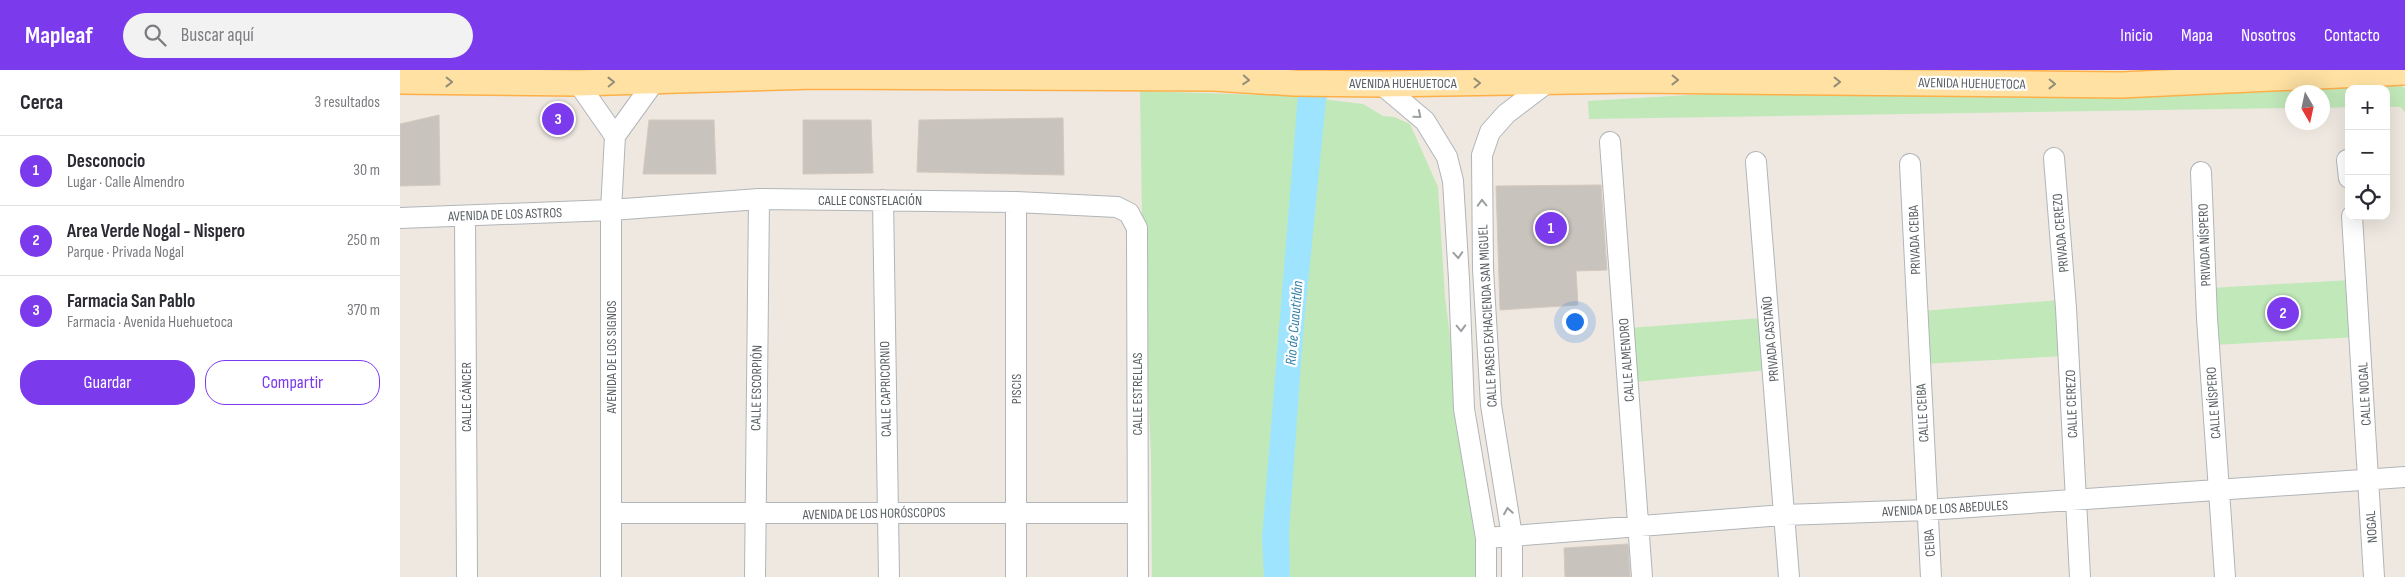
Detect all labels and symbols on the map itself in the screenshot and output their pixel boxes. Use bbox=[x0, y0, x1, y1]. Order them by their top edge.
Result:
one-way arrow bbox=[1242, 74, 1250, 85]
street label: AVENIDA HUEHUETOCA bbox=[1917, 74, 2027, 93]
street label: AVENIDA HUEHUETOCA bbox=[1348, 75, 1458, 92]
one-way arrow bbox=[1672, 75, 1679, 85]
one-way arrow bbox=[445, 77, 453, 87]
one-way arrow bbox=[607, 77, 615, 88]
one-way arrow bbox=[1834, 77, 1842, 87]
one-way arrow bbox=[1474, 78, 1482, 88]
one-way arrow bbox=[2049, 79, 2057, 89]
north arrow bbox=[2285, 85, 2330, 130]
pin: 3 bbox=[542, 100, 574, 138]
one-way arrow bbox=[1412, 110, 1421, 118]
street label: CALLE CONSTELACIÓN bbox=[818, 192, 922, 209]
street label: PRIVADA CEREZO bbox=[2049, 193, 2072, 273]
one-way arrow bbox=[1477, 199, 1487, 206]
street label: PRIVADA NÍSPERO bbox=[2195, 203, 2214, 287]
street label: AVENIDA DE LOS ASTROS bbox=[447, 204, 562, 225]
street label: PRIVADA CEIBA bbox=[1905, 204, 1924, 275]
pin: 1 bbox=[1535, 209, 1567, 247]
street label: CALLE PASEO EXHACIENDA SAN MIGUEL bbox=[1474, 224, 1501, 408]
one-way arrow bbox=[1452, 252, 1463, 260]
water label: Rio de Cuautitlán bbox=[1281, 280, 1308, 366]
pin: 2 bbox=[2267, 294, 2299, 332]
street label: PRIVADA CASTAÑO bbox=[1758, 295, 1783, 382]
street label: AVENIDA DE LOS SIGNOS bbox=[603, 300, 620, 415]
your location bbox=[1562, 309, 1588, 335]
street label: CALLE ALMENDRO bbox=[1615, 318, 1638, 402]
one-way arrow bbox=[1456, 324, 1466, 332]
street label: CALLE CAPRICORNIO bbox=[876, 341, 895, 437]
street label: CALLE ESCORPIÓN bbox=[747, 345, 766, 431]
street label: CALLE ESTRELLAS bbox=[1129, 352, 1146, 436]
street label: CALLE CÁNCER bbox=[458, 361, 475, 432]
street label: CALLE NOGAL bbox=[2354, 362, 2375, 426]
street label: CALLE NÍSPERO bbox=[2202, 366, 2224, 440]
street label: CALLE CEREZO bbox=[2062, 369, 2081, 438]
street label: PISCIS bbox=[1008, 374, 1025, 404]
street label: CALLE CEIBA bbox=[1912, 382, 1933, 443]
street label: AVENIDA DE LOS ABEDULES bbox=[1881, 497, 2008, 520]
street label: AVENIDA DE LOS HORÓSCOPOS bbox=[801, 504, 946, 523]
one-way arrow bbox=[1503, 507, 1514, 515]
street label: NOGAL bbox=[2362, 510, 2381, 544]
street label: CEIBA bbox=[1920, 528, 1939, 557]

